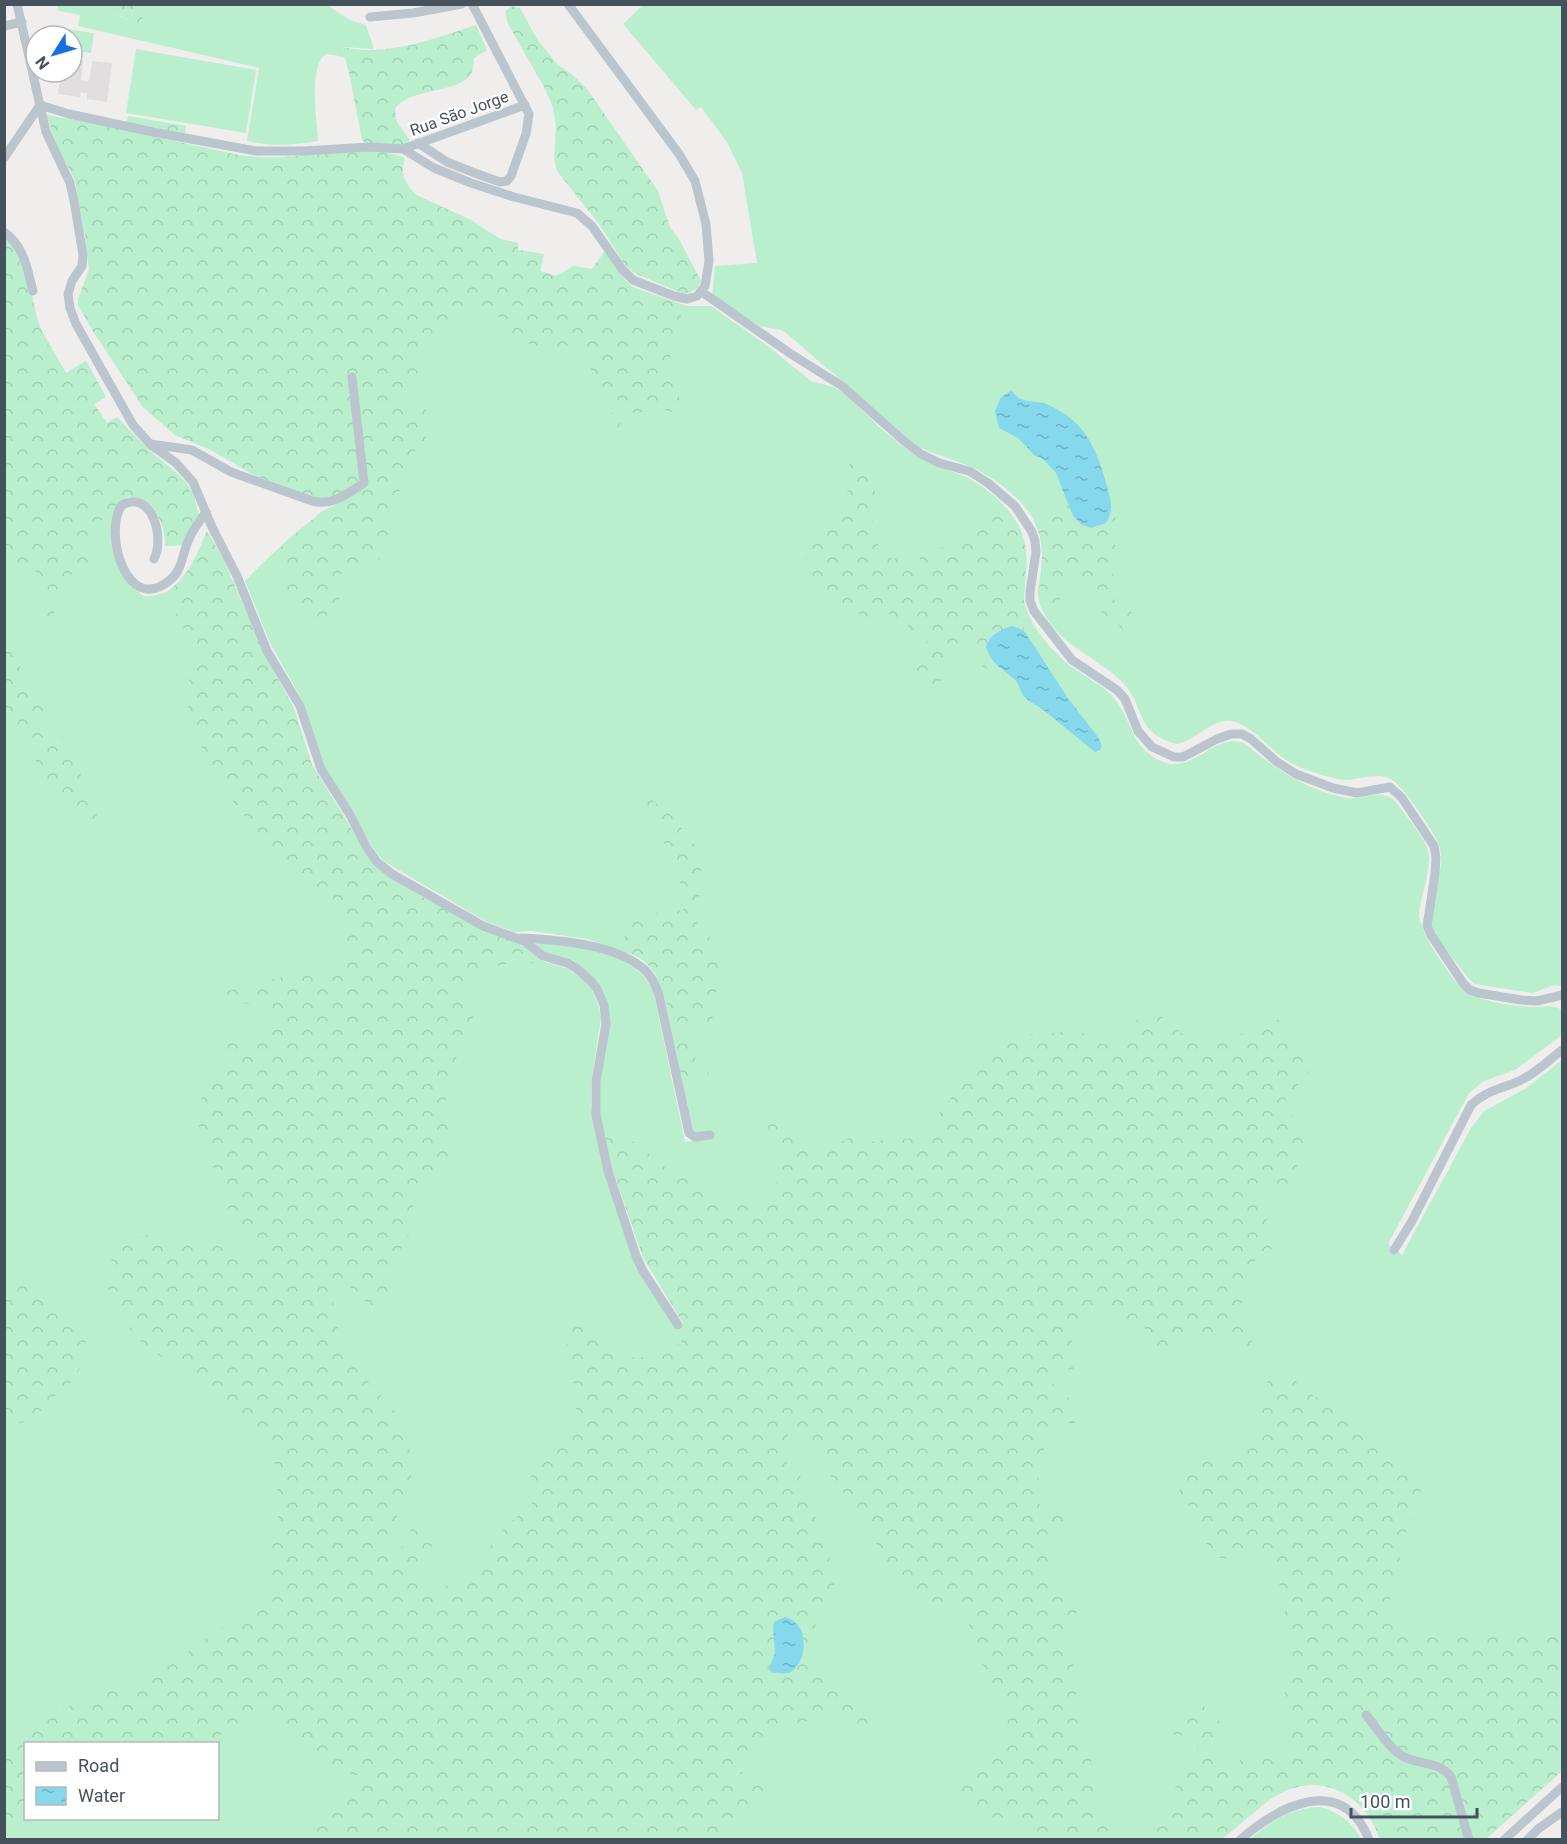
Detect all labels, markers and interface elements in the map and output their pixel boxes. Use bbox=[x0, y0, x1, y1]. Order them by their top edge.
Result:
north arrow bbox=[24, 24, 84, 84]
text: N bbox=[31, 52, 53, 73]
street label: Rua São Jorge bbox=[407, 87, 511, 140]
legend bbox=[24, 1742, 219, 1820]
text: Road bbox=[78, 1755, 119, 1776]
scale bar bbox=[1351, 1781, 1477, 1819]
text: Water bbox=[78, 1785, 125, 1806]
text: 100 m bbox=[1360, 1791, 1411, 1812]

